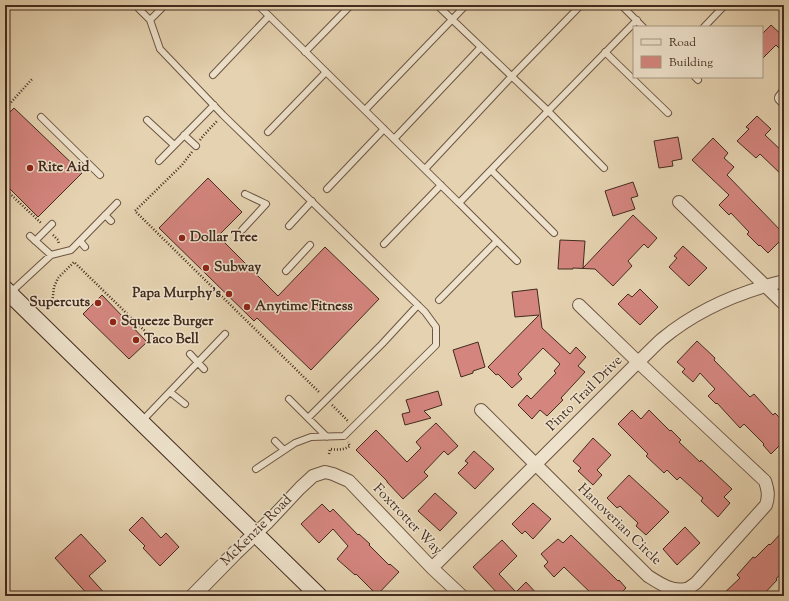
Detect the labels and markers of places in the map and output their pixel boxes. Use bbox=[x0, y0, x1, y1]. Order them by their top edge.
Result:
place label: Rite Aid bbox=[38, 158, 90, 178]
marker: Rite Aid bbox=[25, 163, 35, 173]
place label: Dollar Tree bbox=[190, 228, 258, 248]
marker: Dollar Tree bbox=[177, 233, 187, 243]
place label: Subway bbox=[214, 258, 261, 278]
marker: Subway bbox=[201, 263, 211, 273]
place label: Papa Murphy's bbox=[132, 284, 221, 304]
marker: Papa Murphy's bbox=[224, 289, 234, 299]
place label: Supercuts bbox=[29, 293, 90, 313]
place label: Anytime Fitness bbox=[255, 297, 353, 317]
marker: Supercuts bbox=[93, 298, 103, 308]
marker: Anytime Fitness bbox=[242, 302, 252, 312]
place label: Squeeze Burger bbox=[121, 312, 214, 332]
marker: Squeeze Burger bbox=[108, 317, 118, 327]
place label: Taco Bell bbox=[144, 330, 199, 350]
marker: Taco Bell bbox=[131, 335, 141, 345]

